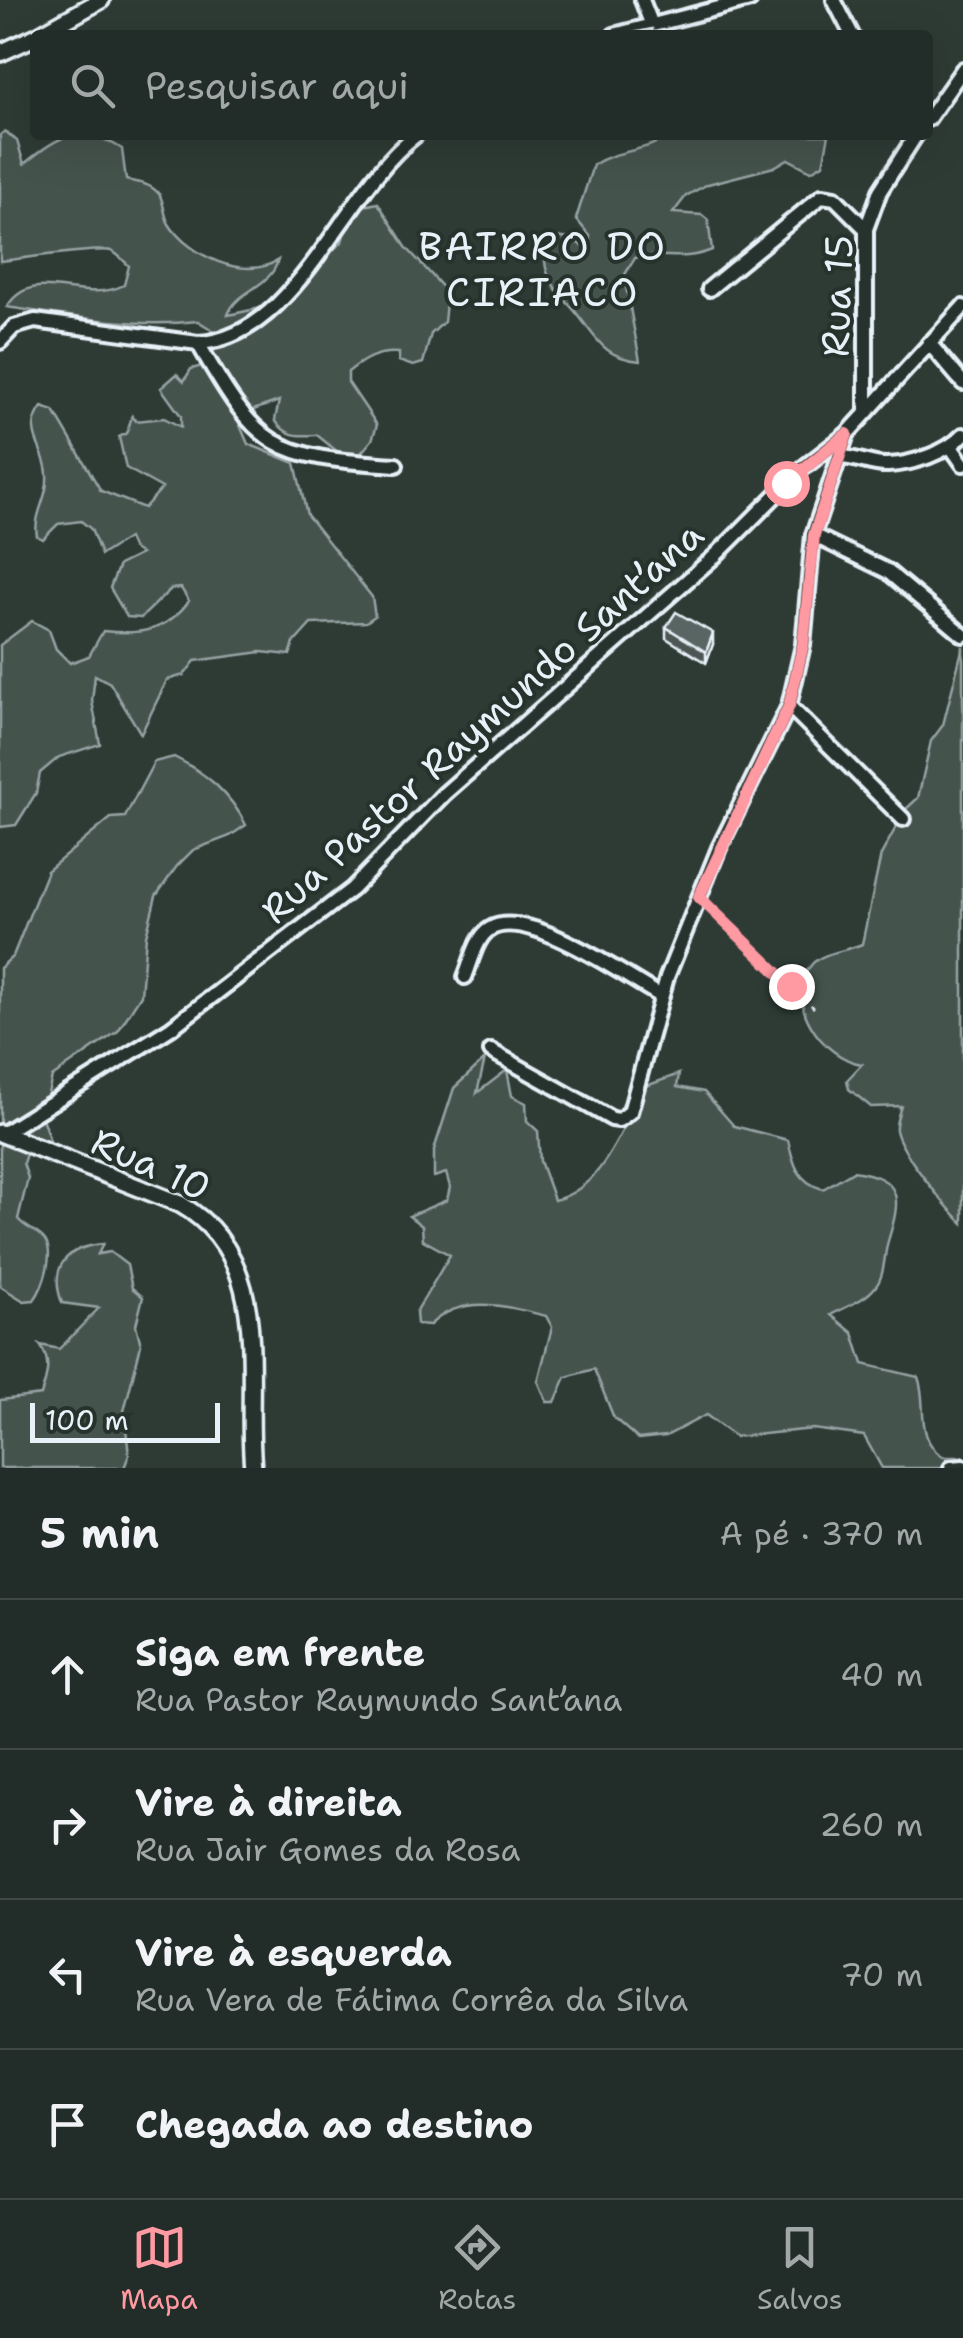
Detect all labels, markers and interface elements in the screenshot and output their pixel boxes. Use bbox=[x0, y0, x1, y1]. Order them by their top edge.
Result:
search box bbox=[30, 30, 933, 140]
icon: search bbox=[65, 58, 120, 113]
text: Pesquisar aqui bbox=[145, 60, 409, 111]
district label: BAIRRO DO CIRIACO bbox=[418, 219, 668, 319]
street label: Rua 15 bbox=[809, 234, 865, 358]
route start bbox=[764, 461, 810, 507]
street label: Rua Pastor Raymundo Sant’ana bbox=[250, 509, 714, 935]
route end bbox=[769, 964, 815, 1010]
street label: Rua 10 bbox=[84, 1115, 218, 1213]
scale bar bbox=[30, 1398, 220, 1442]
text: 100 m bbox=[45, 1401, 129, 1439]
text: 5 min bbox=[40, 1505, 159, 1561]
text: A pé · 370 m bbox=[720, 1512, 923, 1555]
text: Siga em frente bbox=[135, 1627, 425, 1678]
icon: ahead bbox=[40, 1647, 95, 1702]
text: 40 m bbox=[840, 1653, 923, 1696]
text: Rua Pastor Raymundo Sant’ana bbox=[135, 1678, 622, 1721]
text: Vire à direita bbox=[135, 1777, 402, 1828]
icon: right bbox=[40, 1797, 95, 1852]
text: 260 m bbox=[820, 1803, 923, 1846]
text: Rua Jair Gomes da Rosa bbox=[135, 1828, 521, 1871]
text: Vire à esquerda bbox=[135, 1927, 452, 1978]
icon: left bbox=[40, 1947, 95, 2002]
text: 70 m bbox=[840, 1953, 923, 1996]
text: Rua Vera de Fátima Corrêa da Silva bbox=[135, 1978, 688, 2021]
icon: arrive bbox=[40, 2097, 95, 2152]
text: Chegada ao destino bbox=[135, 2099, 533, 2150]
tab: Mapa bbox=[120, 2220, 198, 2318]
tab: Rotas bbox=[438, 2220, 516, 2318]
tab: Salvos bbox=[757, 2220, 843, 2318]

